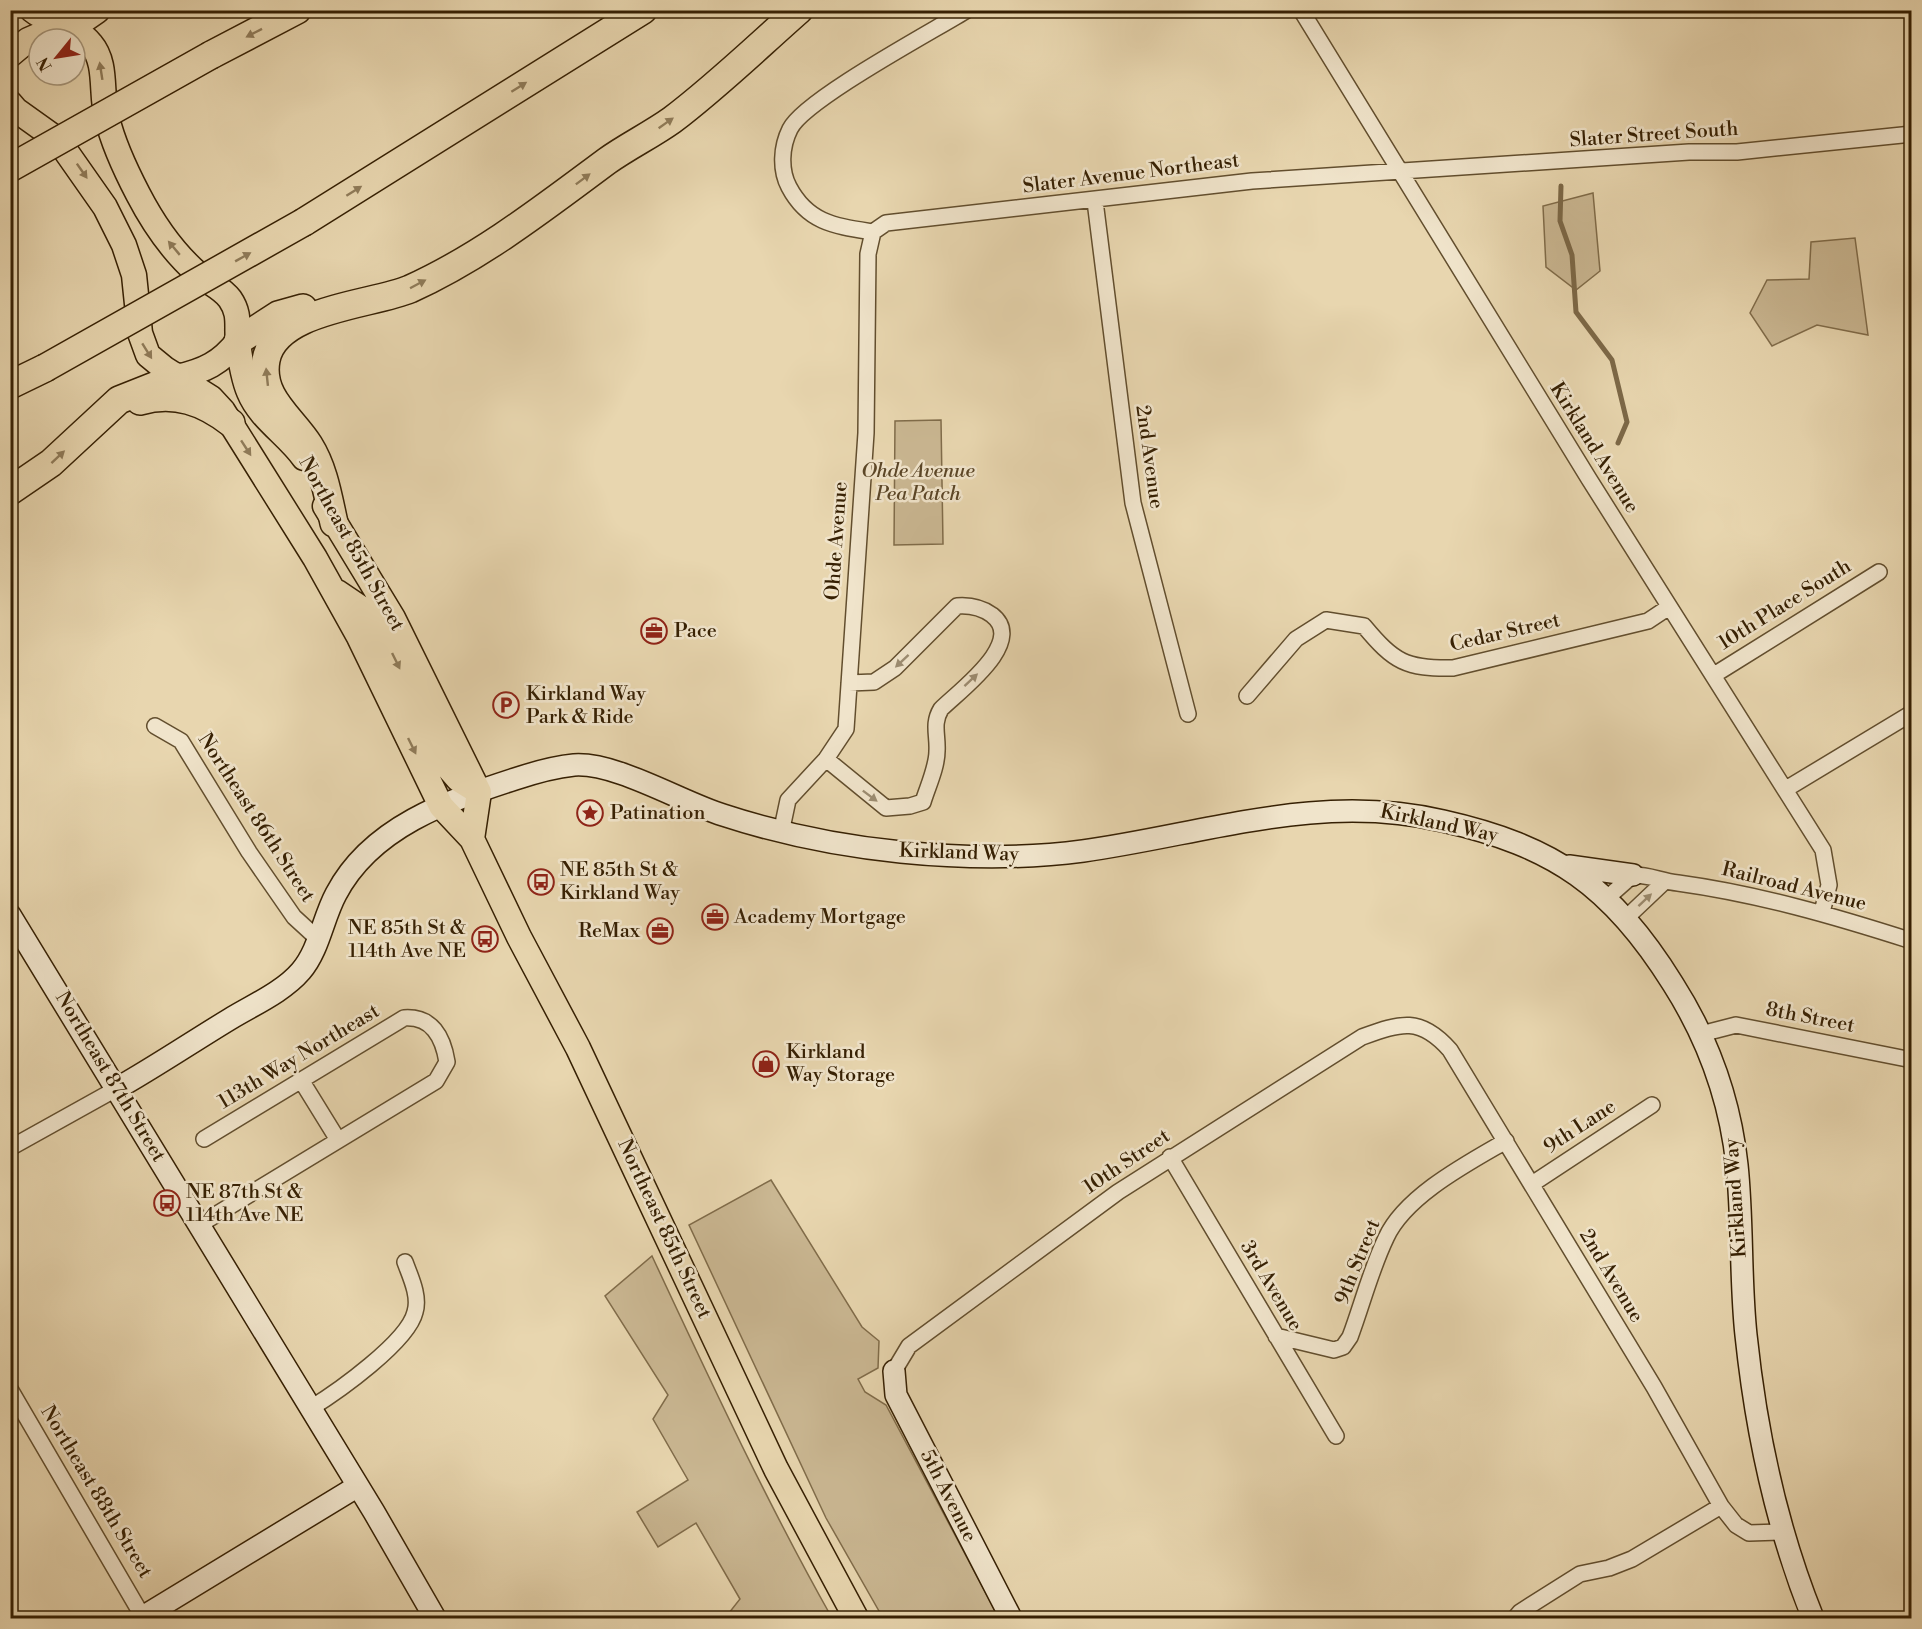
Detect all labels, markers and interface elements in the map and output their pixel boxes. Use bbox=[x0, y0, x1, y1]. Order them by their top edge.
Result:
north arrow bbox=[27, 27, 87, 87]
one-way arrow bbox=[245, 28, 262, 38]
text: N bbox=[33, 53, 57, 74]
one-way arrow bbox=[96, 61, 105, 80]
one-way arrow bbox=[511, 82, 527, 93]
one-way arrow bbox=[658, 117, 674, 129]
street label: Slater Street South bbox=[1569, 117, 1739, 153]
street label: Slater Avenue Northeast bbox=[1021, 148, 1241, 200]
one-way arrow bbox=[76, 163, 88, 179]
one-way arrow bbox=[574, 173, 590, 185]
one-way arrow bbox=[346, 185, 362, 196]
one-way arrow bbox=[168, 241, 181, 256]
one-way arrow bbox=[234, 252, 251, 262]
one-way arrow bbox=[410, 279, 427, 289]
one-way arrow bbox=[142, 343, 153, 359]
one-way arrow bbox=[262, 367, 272, 386]
street label: Kirkland Avenue bbox=[1544, 378, 1644, 518]
street label: 2nd Avenue bbox=[1129, 403, 1169, 511]
one-way arrow bbox=[240, 439, 252, 455]
one-way arrow bbox=[50, 451, 65, 464]
street label: Northeast 85th Street bbox=[293, 452, 409, 636]
park label: Ohde Avenue Pea Patch bbox=[861, 459, 976, 507]
street label: Ohde Avenue bbox=[820, 481, 854, 601]
street label: 10th Place South bbox=[1714, 554, 1856, 656]
street label: Cedar Street bbox=[1447, 608, 1563, 658]
office icon: Pace bbox=[639, 616, 669, 646]
place label: Pace bbox=[674, 619, 717, 644]
one-way arrow bbox=[392, 653, 401, 670]
one-way arrow bbox=[895, 654, 910, 667]
one-way arrow bbox=[964, 674, 978, 688]
place label: Kirkland Way Park & Ride bbox=[526, 682, 646, 730]
parking icon: Kirkland Way Park & Ride bbox=[491, 690, 521, 720]
street label: Northeast 86th Street bbox=[192, 729, 320, 907]
one-way arrow bbox=[408, 738, 417, 755]
one-way arrow bbox=[862, 790, 878, 802]
place icon: Patination bbox=[575, 798, 605, 828]
street label: Kirkland Way bbox=[1378, 799, 1501, 849]
place label: Patination bbox=[610, 801, 705, 826]
street label: Kirkland Way bbox=[899, 838, 1020, 868]
street label: Railroad Avenue bbox=[1719, 857, 1869, 917]
place label: NE 85th St & Kirkland Way bbox=[560, 858, 680, 906]
bus stop icon: NE 85th St & Kirkland Way bbox=[526, 867, 556, 897]
one-way arrow bbox=[1637, 893, 1652, 907]
office icon: Academy Mortgage bbox=[700, 902, 730, 932]
place label: Academy Mortgage bbox=[733, 905, 906, 930]
place label: NE 85th St & 114th Ave NE bbox=[348, 916, 466, 964]
office icon: ReMax bbox=[645, 916, 675, 946]
place label: ReMax bbox=[578, 919, 641, 944]
bus stop icon: NE 85th St & 114th Ave NE bbox=[470, 924, 500, 954]
street label: Northeast 87th Street bbox=[49, 987, 171, 1167]
street label: 8th Street bbox=[1763, 997, 1857, 1039]
street label: 113th Way Northeast bbox=[214, 999, 384, 1115]
place label: Kirkland Way Storage bbox=[785, 1040, 895, 1088]
shop icon: Kirkland Way Storage bbox=[751, 1049, 781, 1079]
street label: 9th Lane bbox=[1539, 1094, 1621, 1160]
street label: 10th Street bbox=[1079, 1124, 1175, 1200]
street label: Northeast 85th Street bbox=[611, 1135, 717, 1323]
street label: Kirkland Way bbox=[1719, 1137, 1753, 1259]
place label: NE 87th St & 114th Ave NE bbox=[186, 1180, 304, 1228]
bus stop icon: NE 87th St & 114th Ave NE bbox=[152, 1188, 182, 1218]
street label: 9th Street bbox=[1330, 1216, 1386, 1308]
street label: 2nd Avenue bbox=[1573, 1225, 1649, 1327]
street label: 3rd Avenue bbox=[1234, 1236, 1308, 1336]
street label: Northeast 88th Street bbox=[35, 1401, 157, 1583]
street label: 5th Avenue bbox=[914, 1446, 982, 1546]

